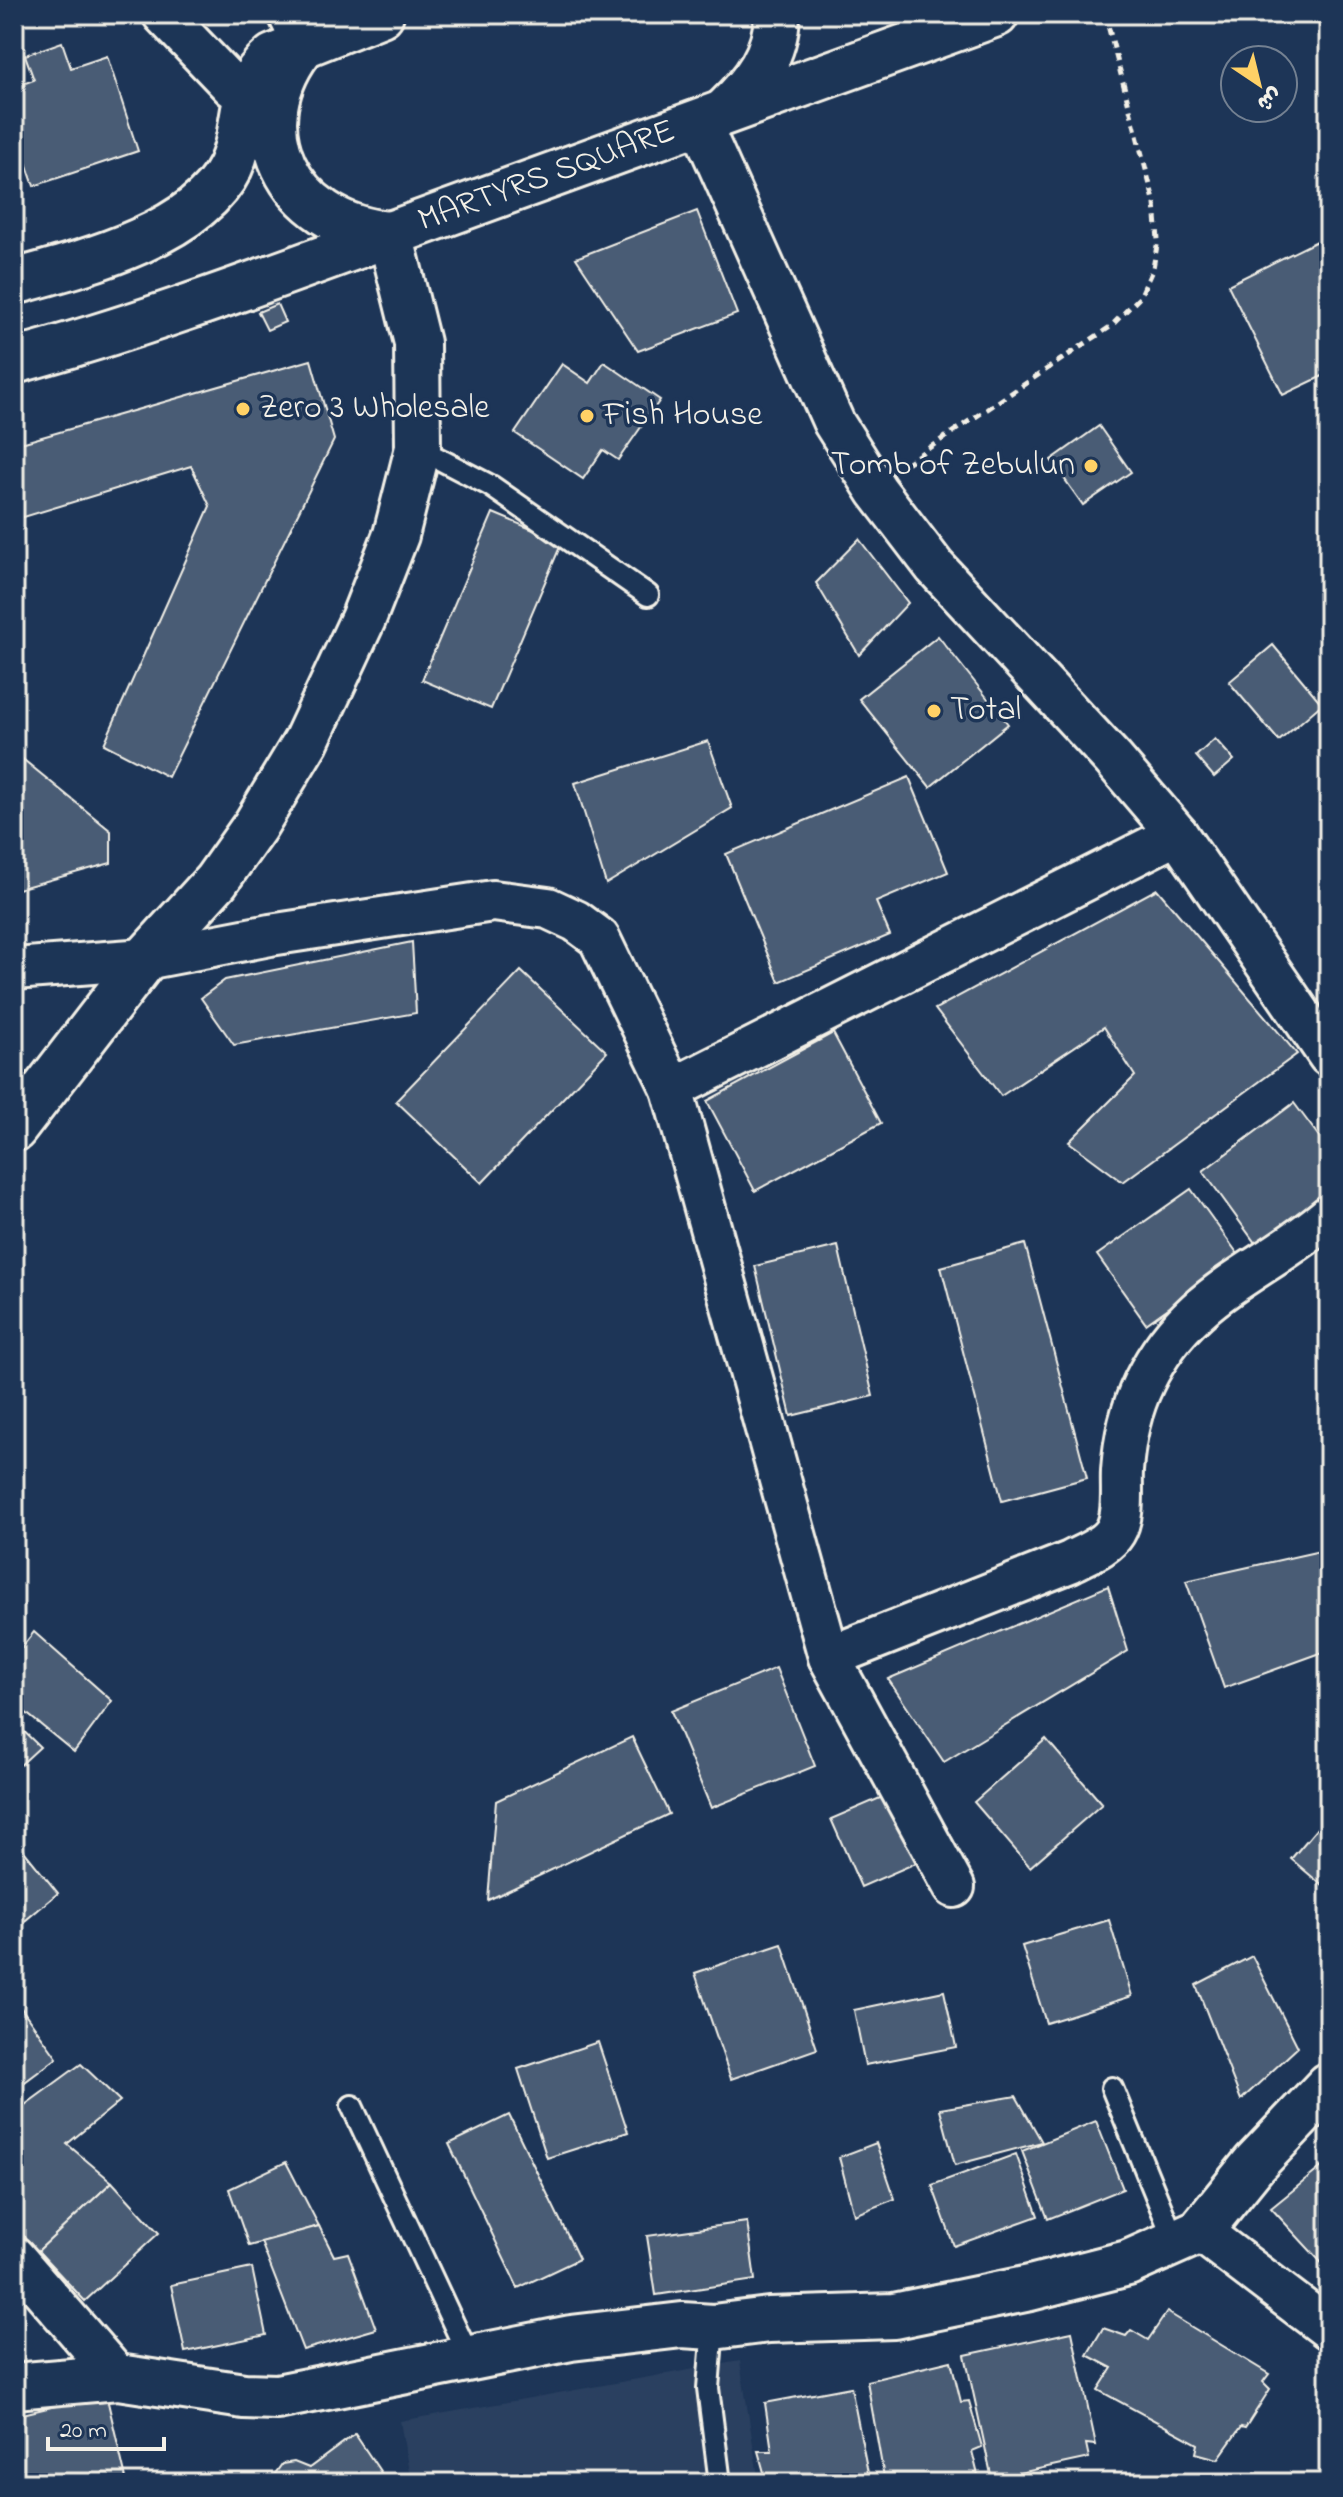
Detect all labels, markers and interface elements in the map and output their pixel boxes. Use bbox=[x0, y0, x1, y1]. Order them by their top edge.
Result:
north arrow bbox=[1219, 44, 1299, 124]
text: ش bbox=[1250, 78, 1288, 118]
street label: MARTYRS SQUARE bbox=[411, 107, 682, 247]
place label: Zero 3 Wholesale bbox=[259, 384, 490, 434]
place label: Fish House bbox=[602, 391, 763, 441]
marker: Zero 3 Wholesale bbox=[234, 400, 252, 418]
marker: Fish House bbox=[578, 407, 596, 425]
place label: Tomb of Zebulun bbox=[831, 441, 1075, 491]
marker: Tomb of Zebulun bbox=[1082, 457, 1100, 475]
place label: Total bbox=[950, 686, 1021, 736]
marker: Total bbox=[925, 702, 943, 720]
scale bar bbox=[48, 2401, 164, 2451]
text: 20 m bbox=[60, 2414, 107, 2449]

